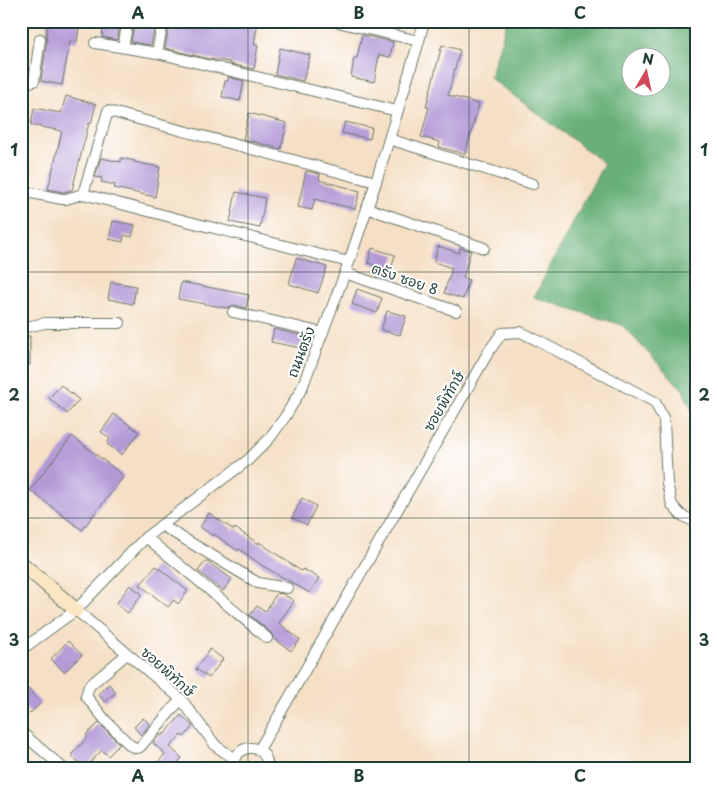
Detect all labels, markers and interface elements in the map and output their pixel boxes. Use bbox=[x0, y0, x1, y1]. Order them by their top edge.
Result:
text: A bbox=[132, 0, 145, 24]
text: B bbox=[354, 0, 365, 24]
text: C bbox=[574, 0, 586, 24]
text: N bbox=[641, 47, 655, 70]
north arrow bbox=[620, 48, 670, 98]
text: 1 bbox=[10, 137, 18, 161]
text: 1 bbox=[700, 137, 708, 161]
street label: ตรัง ซอย 8 bbox=[369, 257, 441, 300]
street label: ถนนตรัง bbox=[281, 323, 320, 380]
street label: ซอยพิทักษ์ bbox=[418, 366, 470, 435]
text: 2 bbox=[8, 382, 20, 406]
text: 2 bbox=[698, 382, 710, 406]
text: 3 bbox=[9, 627, 19, 651]
text: 3 bbox=[699, 627, 709, 651]
street label: ซอยพิทักษ์ bbox=[137, 641, 201, 702]
text: A bbox=[132, 763, 145, 787]
text: B bbox=[354, 763, 365, 787]
text: C bbox=[574, 763, 586, 787]

